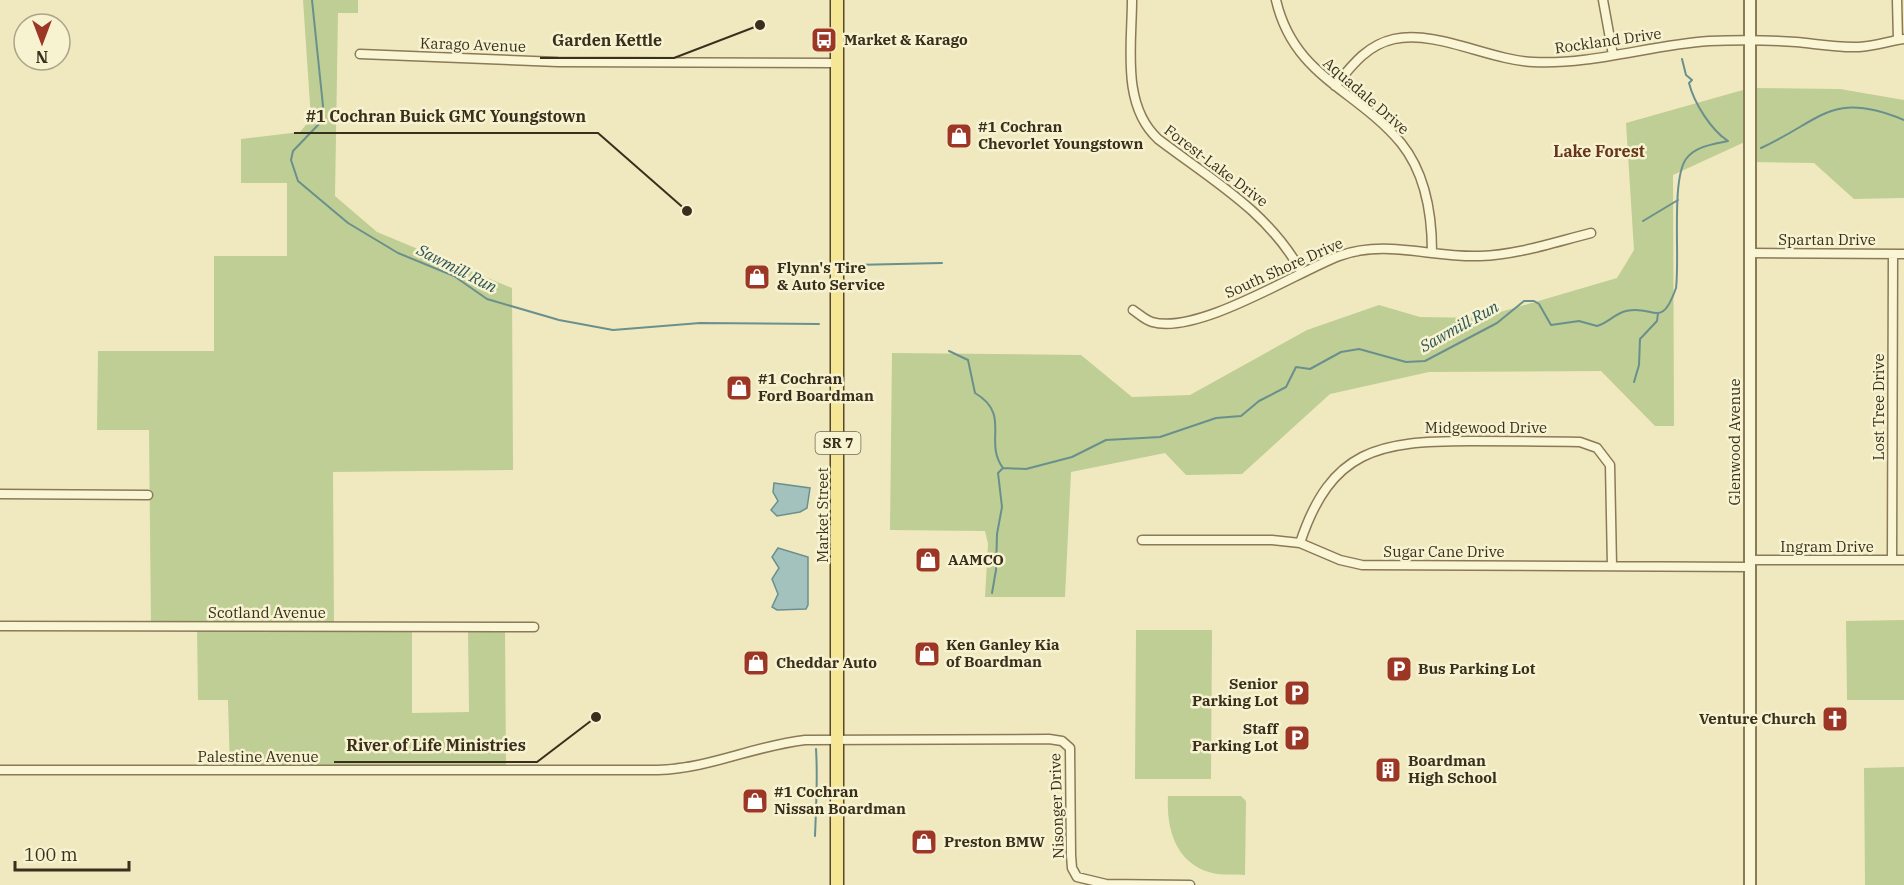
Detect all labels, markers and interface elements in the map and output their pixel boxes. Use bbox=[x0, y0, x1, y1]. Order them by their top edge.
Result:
north arrow bbox=[12, 12, 72, 72]
callout: Garden Kettle bbox=[540, 24, 674, 58]
street label: Rockland Drive bbox=[1553, 24, 1663, 57]
bus stop icon: Market & Karago bbox=[809, 25, 839, 55]
text: Garden Kettle bbox=[552, 30, 662, 50]
place label: Market & Karago bbox=[844, 30, 968, 49]
street label: Karago Avenue bbox=[420, 33, 526, 56]
text: N bbox=[36, 47, 48, 67]
street label: Aquadale Drive bbox=[1319, 53, 1413, 138]
callout: #1 Cochran Buick GMC Youngstown bbox=[294, 99, 598, 133]
text: #1 Cochran Buick GMC Youngstown bbox=[306, 106, 587, 126]
place label: #1 Cochran Chevorlet Youngstown bbox=[978, 117, 1143, 153]
street label: Forest-Lake Drive bbox=[1161, 120, 1272, 211]
shop icon: #1 Cochran Chevorlet Youngstown bbox=[944, 121, 974, 151]
district label: Lake Forest bbox=[1553, 141, 1645, 161]
street label: Spartan Drive bbox=[1778, 230, 1876, 249]
street label: South Shore Drive bbox=[1222, 233, 1346, 302]
water label: Sawmill Run bbox=[413, 239, 500, 297]
place label: Flynn's Tire & Auto Service bbox=[777, 258, 885, 294]
shop icon: Flynn's Tire & Auto Service bbox=[742, 262, 772, 292]
water label: Sawmill Run bbox=[1415, 296, 1502, 356]
street label: Lost Tree Drive bbox=[1869, 354, 1888, 460]
place label: #1 Cochran Ford Boardman bbox=[758, 369, 874, 405]
shop icon: #1 Cochran Ford Boardman bbox=[724, 373, 754, 403]
street label: Glenwood Avenue bbox=[1725, 379, 1744, 505]
street label: Midgewood Drive bbox=[1425, 418, 1547, 437]
road number: SR 7 bbox=[816, 432, 860, 454]
street label: Market Street bbox=[813, 467, 832, 563]
street label: Ingram Drive bbox=[1780, 537, 1874, 556]
street label: Sugar Cane Drive bbox=[1383, 542, 1505, 561]
shop icon: AAMCO bbox=[913, 545, 943, 575]
place label: AAMCO bbox=[948, 550, 1004, 569]
street label: Scotland Avenue bbox=[208, 603, 326, 622]
place label: Ken Ganley Kia of Boardman bbox=[946, 635, 1060, 671]
shop icon: Ken Ganley Kia of Boardman bbox=[912, 639, 942, 669]
shop icon: Cheddar Auto bbox=[741, 648, 771, 678]
place label: Cheddar Auto bbox=[776, 653, 877, 672]
parking icon: Bus Parking Lot bbox=[1384, 654, 1414, 684]
place label: Bus Parking Lot bbox=[1418, 659, 1536, 678]
place label: Senior Parking Lot bbox=[1192, 674, 1279, 710]
parking icon: Senior Parking Lot bbox=[1282, 678, 1312, 708]
church icon: Venture Church bbox=[1820, 704, 1850, 734]
place label: Venture Church bbox=[1699, 709, 1816, 728]
place label: Staff Parking Lot bbox=[1192, 719, 1279, 755]
parking icon: Staff Parking Lot bbox=[1282, 723, 1312, 753]
callout: River of Life Ministries bbox=[334, 728, 537, 762]
text: River of Life Ministries bbox=[346, 735, 526, 755]
street label: Palestine Avenue bbox=[198, 747, 318, 766]
place label: Boardman High School bbox=[1408, 751, 1497, 787]
street label: Nisonger Drive bbox=[1045, 753, 1068, 859]
building icon: Boardman High School bbox=[1373, 755, 1403, 785]
place label: #1 Cochran Nissan Boardman bbox=[774, 782, 906, 818]
shop icon: #1 Cochran Nissan Boardman bbox=[740, 786, 770, 816]
shop icon: Preston BMW bbox=[909, 827, 939, 857]
place label: Preston BMW bbox=[944, 832, 1045, 851]
scale bar bbox=[15, 834, 129, 872]
text: 100 m bbox=[24, 843, 78, 866]

